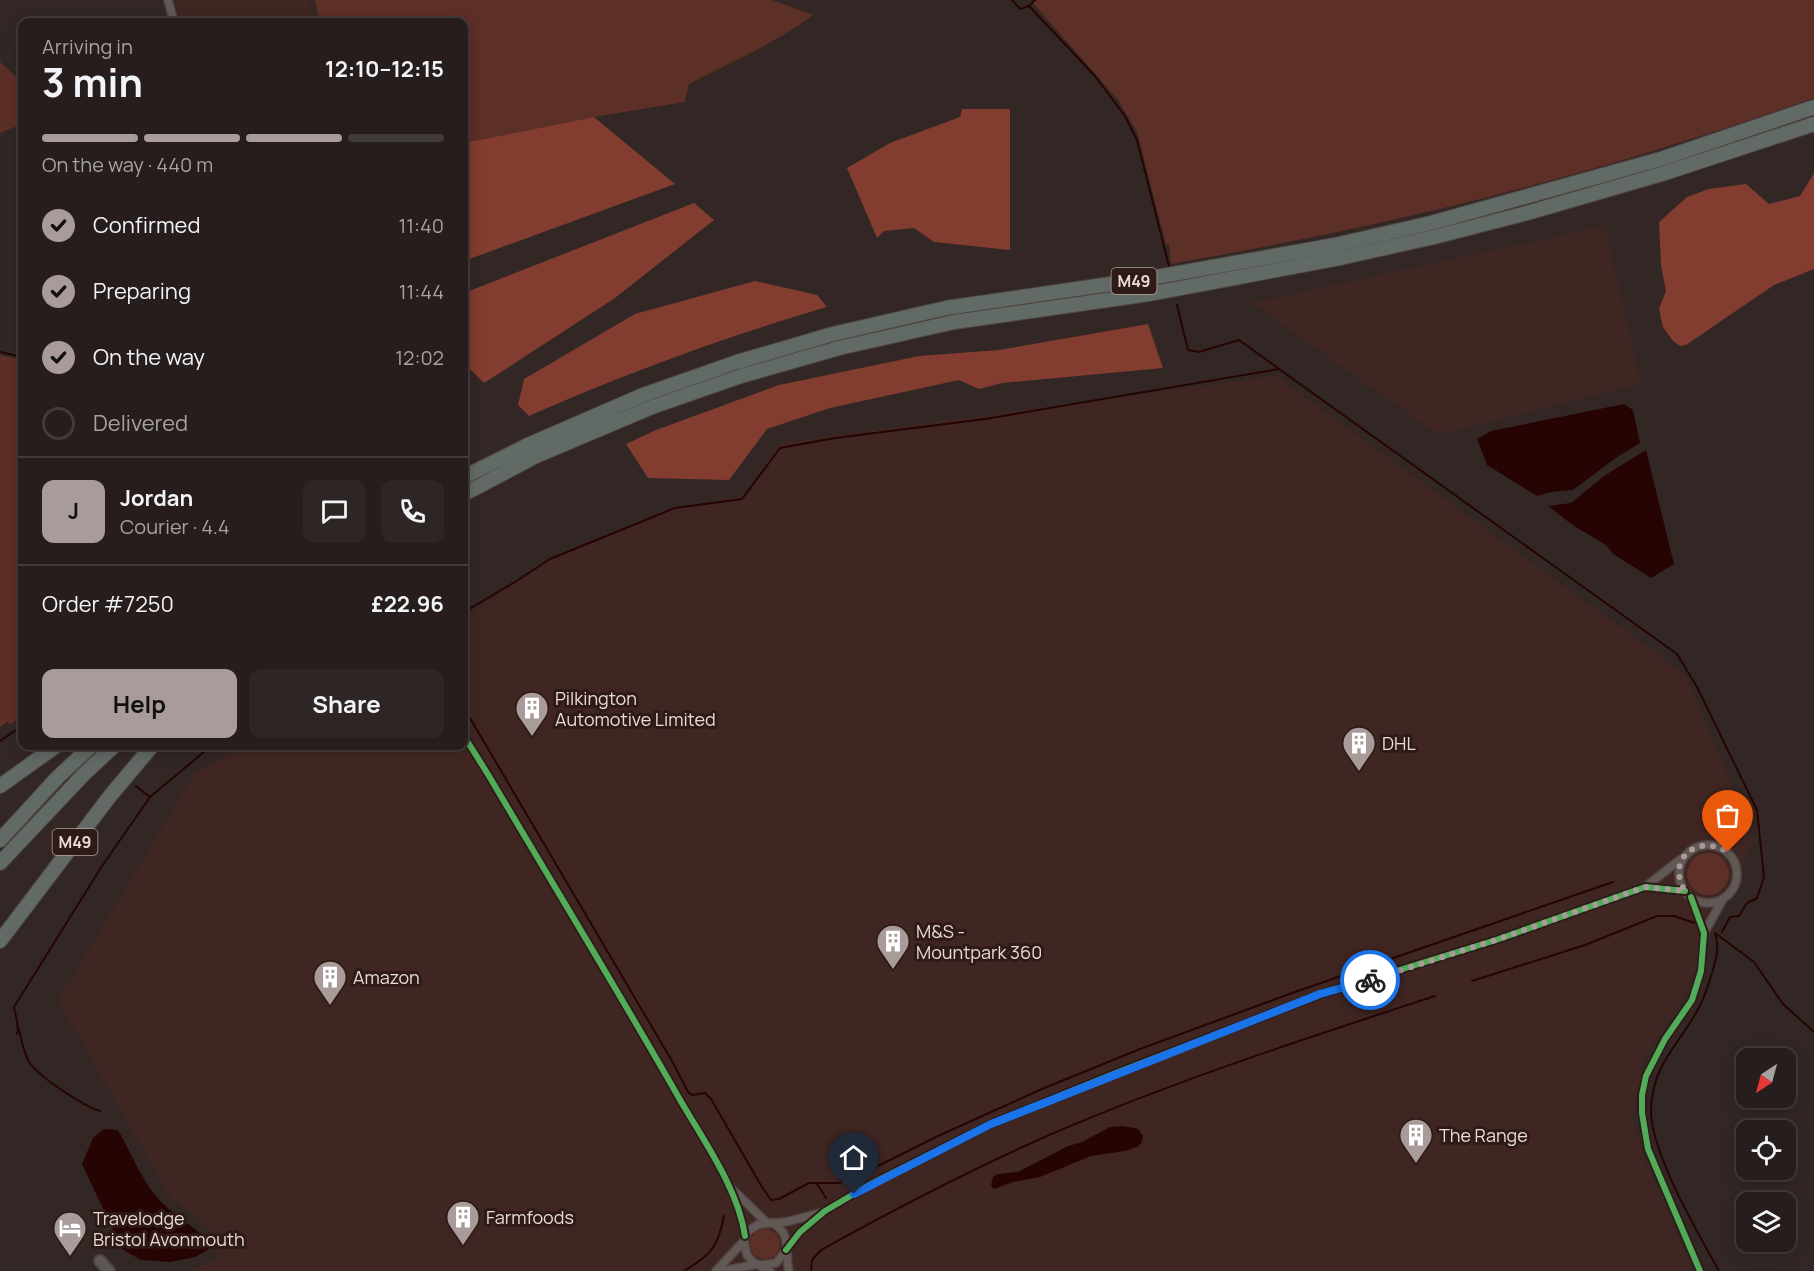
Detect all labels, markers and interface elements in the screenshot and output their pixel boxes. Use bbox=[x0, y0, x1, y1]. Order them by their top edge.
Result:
text: Arriving in bbox=[42, 33, 133, 60]
text: 12:10–12:15 bbox=[325, 54, 444, 84]
text: 3 min bbox=[42, 55, 143, 109]
text: On the way · 440 m bbox=[42, 151, 213, 178]
icon: check bbox=[42, 209, 75, 242]
text: Confirmed bbox=[93, 210, 201, 240]
text: 11:40 bbox=[398, 212, 444, 239]
road number: M49 bbox=[1112, 268, 1156, 294]
icon: check bbox=[42, 275, 75, 308]
text: Preparing bbox=[93, 276, 191, 306]
text: 11:44 bbox=[399, 278, 444, 305]
icon: check bbox=[42, 341, 75, 374]
text: On the way bbox=[93, 342, 205, 372]
text: 12:02 bbox=[395, 344, 444, 371]
text: Delivered bbox=[93, 408, 188, 438]
button: chat bbox=[303, 480, 366, 543]
button: phone bbox=[381, 480, 444, 543]
text: Jordan bbox=[120, 483, 193, 513]
text: J bbox=[68, 496, 79, 526]
text: Courier · 4.4 bbox=[120, 513, 230, 540]
text: Order #7250 bbox=[42, 589, 174, 619]
text: £22.96 bbox=[371, 589, 444, 619]
button: Help bbox=[42, 669, 237, 738]
button: Share bbox=[249, 669, 444, 738]
place label: Pilkington Automotive Limited bbox=[555, 686, 716, 731]
building icon: Pilkington Automotive Limited bbox=[514, 690, 550, 737]
building icon: DHL bbox=[1341, 725, 1377, 772]
place label: DHL bbox=[1382, 731, 1416, 755]
pin bbox=[1702, 790, 1753, 852]
icon: bag bbox=[1711, 799, 1744, 832]
road number: M49 bbox=[52, 829, 98, 855]
place label: M&S - Mountpark 360 bbox=[916, 919, 1042, 964]
building icon: M&S - Mountpark 360 bbox=[875, 923, 911, 970]
courier bbox=[1340, 950, 1400, 1010]
building icon: Amazon bbox=[312, 959, 348, 1006]
icon: bike bbox=[1354, 964, 1387, 997]
place label: Amazon bbox=[353, 965, 420, 989]
north arrow bbox=[1736, 1048, 1796, 1108]
map controls bbox=[1736, 1048, 1796, 1252]
building icon: The Range bbox=[1398, 1117, 1434, 1164]
button: locate bbox=[1736, 1120, 1796, 1180]
place label: The Range bbox=[1439, 1123, 1528, 1147]
pin bbox=[828, 1132, 879, 1194]
icon: home bbox=[837, 1141, 870, 1174]
button: layers bbox=[1736, 1192, 1796, 1252]
building icon: Farmfoods bbox=[445, 1199, 481, 1246]
place label: Farmfoods bbox=[486, 1205, 574, 1229]
place label: Travelodge Bristol Avonmouth bbox=[93, 1206, 245, 1251]
hotel icon: Travelodge Bristol Avonmouth bbox=[52, 1210, 88, 1257]

